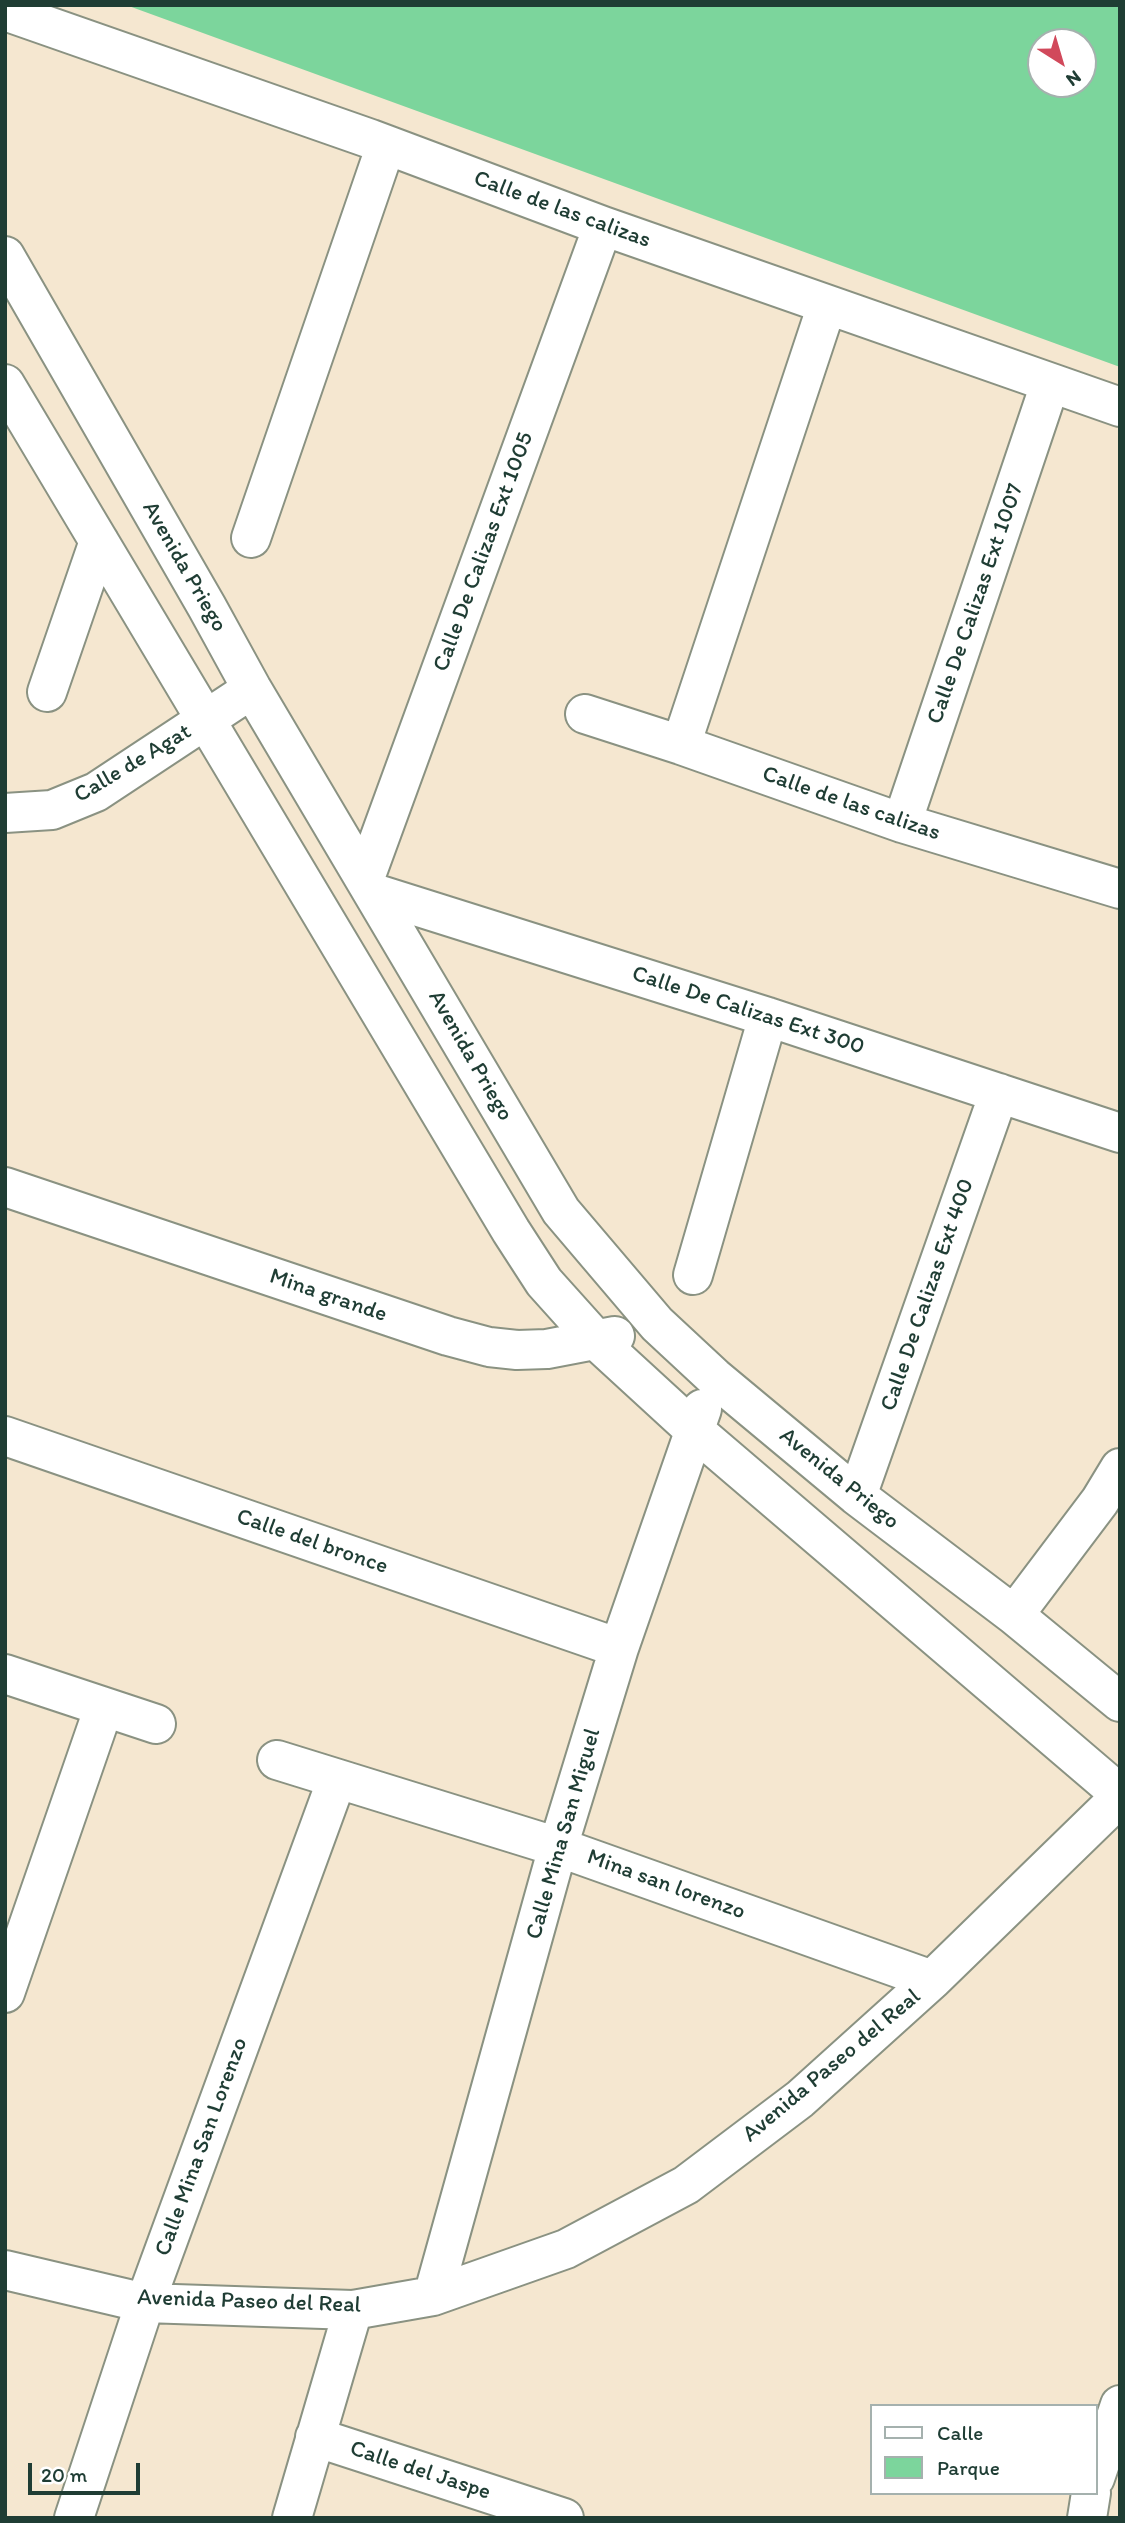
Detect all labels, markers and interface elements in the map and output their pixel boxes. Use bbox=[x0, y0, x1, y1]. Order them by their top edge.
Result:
north arrow bbox=[1027, 28, 1097, 98]
text: N bbox=[1062, 66, 1086, 92]
street label: Calle de las calizas bbox=[470, 165, 654, 255]
street label: Calle De Calizas Ext 1005 bbox=[428, 428, 540, 676]
street label: Calle De Calizas Ext 1007 bbox=[922, 480, 1030, 728]
street label: Avenida Priego bbox=[135, 497, 233, 637]
street label: Calle de Agat bbox=[69, 718, 197, 810]
street label: Calle de las calizas bbox=[758, 761, 944, 847]
street label: Calle De Calizas Ext 300 bbox=[628, 960, 868, 1062]
street label: Avenida Priego bbox=[421, 986, 519, 1126]
street label: Calle De Calizas Ext 400 bbox=[875, 1175, 981, 1415]
street label: Mina grande bbox=[266, 1263, 390, 1329]
street label: Avenida Priego bbox=[773, 1422, 905, 1536]
street label: Calle del bronce bbox=[233, 1503, 391, 1581]
street label: Calle Mina San Miguel bbox=[521, 1725, 607, 1943]
street label: Mina san lorenzo bbox=[583, 1844, 749, 1926]
street label: Avenida Paseo del Real bbox=[737, 1983, 927, 2149]
street label: Calle Mina San Lorenzo bbox=[150, 2034, 254, 2260]
street label: Avenida Paseo del Real bbox=[137, 2284, 361, 2320]
legend bbox=[870, 2404, 1097, 2495]
text: Calle bbox=[937, 2420, 983, 2445]
street label: Calle del Jaspe bbox=[346, 2435, 494, 2507]
scale bar bbox=[32, 2450, 144, 2494]
text: Parque bbox=[937, 2455, 1000, 2480]
text: 20 m bbox=[41, 2462, 87, 2487]

